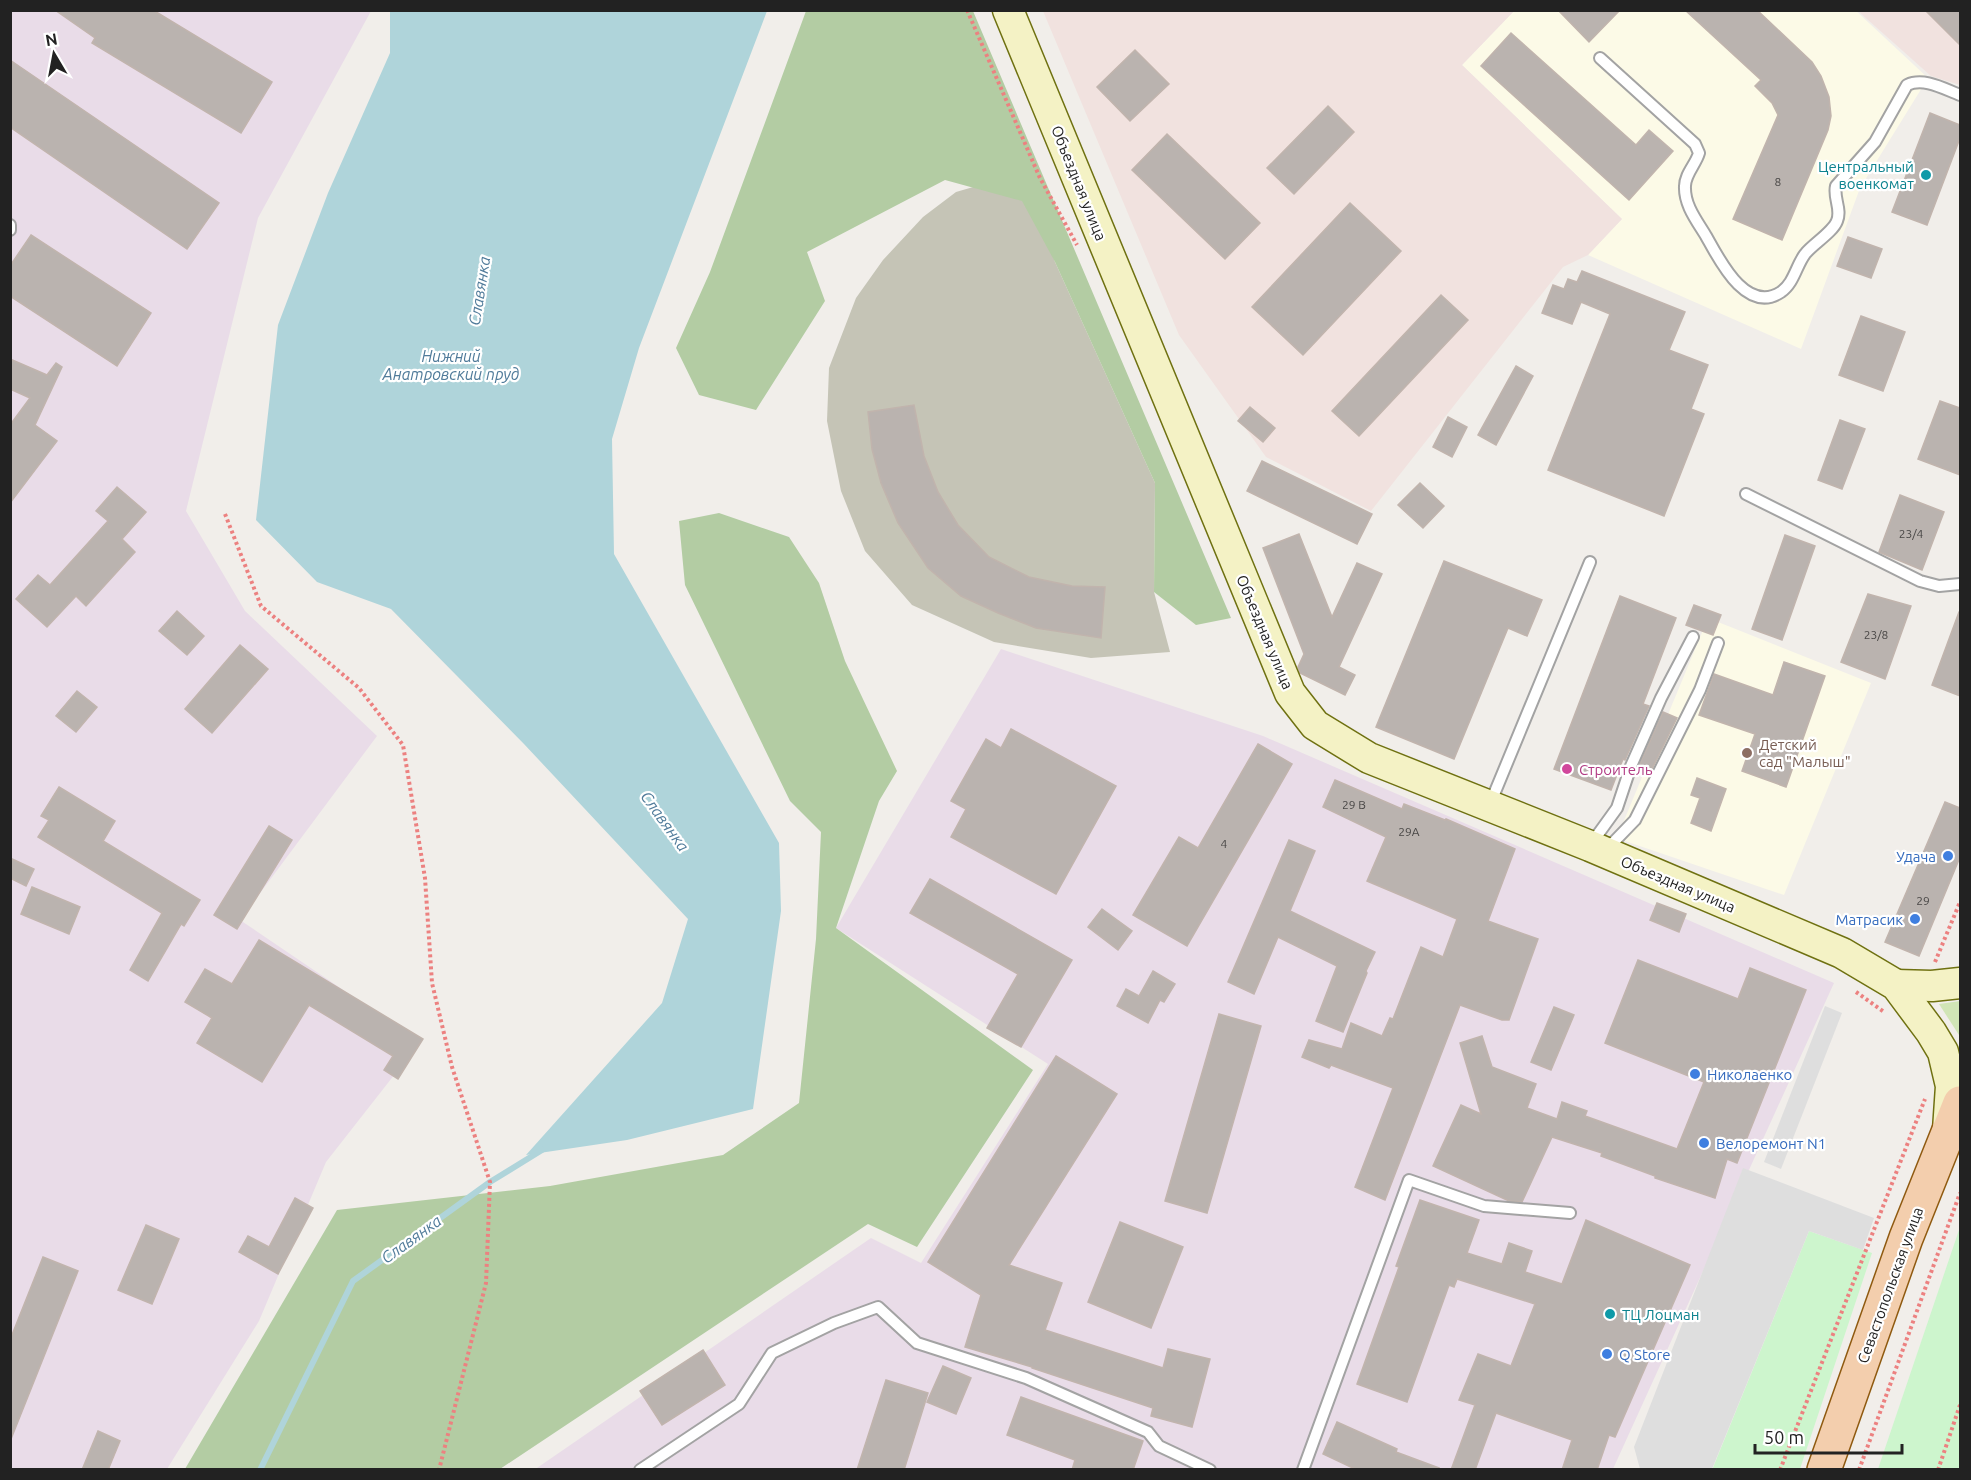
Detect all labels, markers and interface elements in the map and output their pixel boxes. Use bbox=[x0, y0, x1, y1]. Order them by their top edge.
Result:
north arrow bbox=[24, 24, 84, 84]
text: N bbox=[44, 29, 59, 49]
street label: Объездная улица bbox=[1048, 123, 1110, 243]
place label: Центральный военкомат bbox=[1818, 158, 1914, 192]
marker: Центральный военкомат bbox=[1919, 168, 1933, 182]
house number: 8 bbox=[1775, 175, 1782, 188]
water label: Славянка bbox=[465, 255, 493, 327]
water label: Нижний Анатровский пруд bbox=[382, 347, 519, 383]
house number: 23/4 bbox=[1899, 527, 1924, 540]
street label: Объездная улица bbox=[1233, 572, 1297, 692]
house number: 23/8 bbox=[1864, 628, 1889, 641]
place label: Детский сад "Малыш" bbox=[1759, 736, 1851, 770]
marker: Детский сад "Малыш" bbox=[1740, 746, 1754, 760]
place label: Строитель bbox=[1579, 761, 1653, 778]
marker: Строитель bbox=[1560, 762, 1574, 776]
water label: Славянка bbox=[637, 788, 693, 855]
house number: 29 В bbox=[1342, 798, 1366, 811]
house number: 29А bbox=[1398, 825, 1420, 838]
house number: 4 bbox=[1221, 837, 1228, 850]
place label: Удача bbox=[1896, 848, 1936, 865]
marker: Удача bbox=[1941, 849, 1955, 863]
street label: Объездная улица bbox=[1618, 852, 1738, 916]
house number: 29 bbox=[1916, 894, 1930, 907]
place label: Матрасик bbox=[1836, 911, 1903, 928]
marker: Матрасик bbox=[1908, 912, 1922, 926]
place label: Николаенко bbox=[1707, 1066, 1792, 1083]
marker: Николаенко bbox=[1688, 1067, 1702, 1081]
place label: Велоремонт N1 bbox=[1716, 1135, 1826, 1152]
marker: Велоремонт N1 bbox=[1697, 1136, 1711, 1150]
street label: Севастопольская улица bbox=[1854, 1205, 1926, 1365]
water label: Славянка bbox=[378, 1211, 445, 1267]
place label: ТЦ Лоцман bbox=[1622, 1306, 1700, 1323]
marker: ТЦ Лоцман bbox=[1603, 1307, 1617, 1321]
place label: Q Store bbox=[1619, 1346, 1671, 1363]
marker: Q Store bbox=[1600, 1347, 1614, 1361]
scale bar bbox=[1755, 1417, 1902, 1455]
text: 50 m bbox=[1764, 1427, 1804, 1447]

